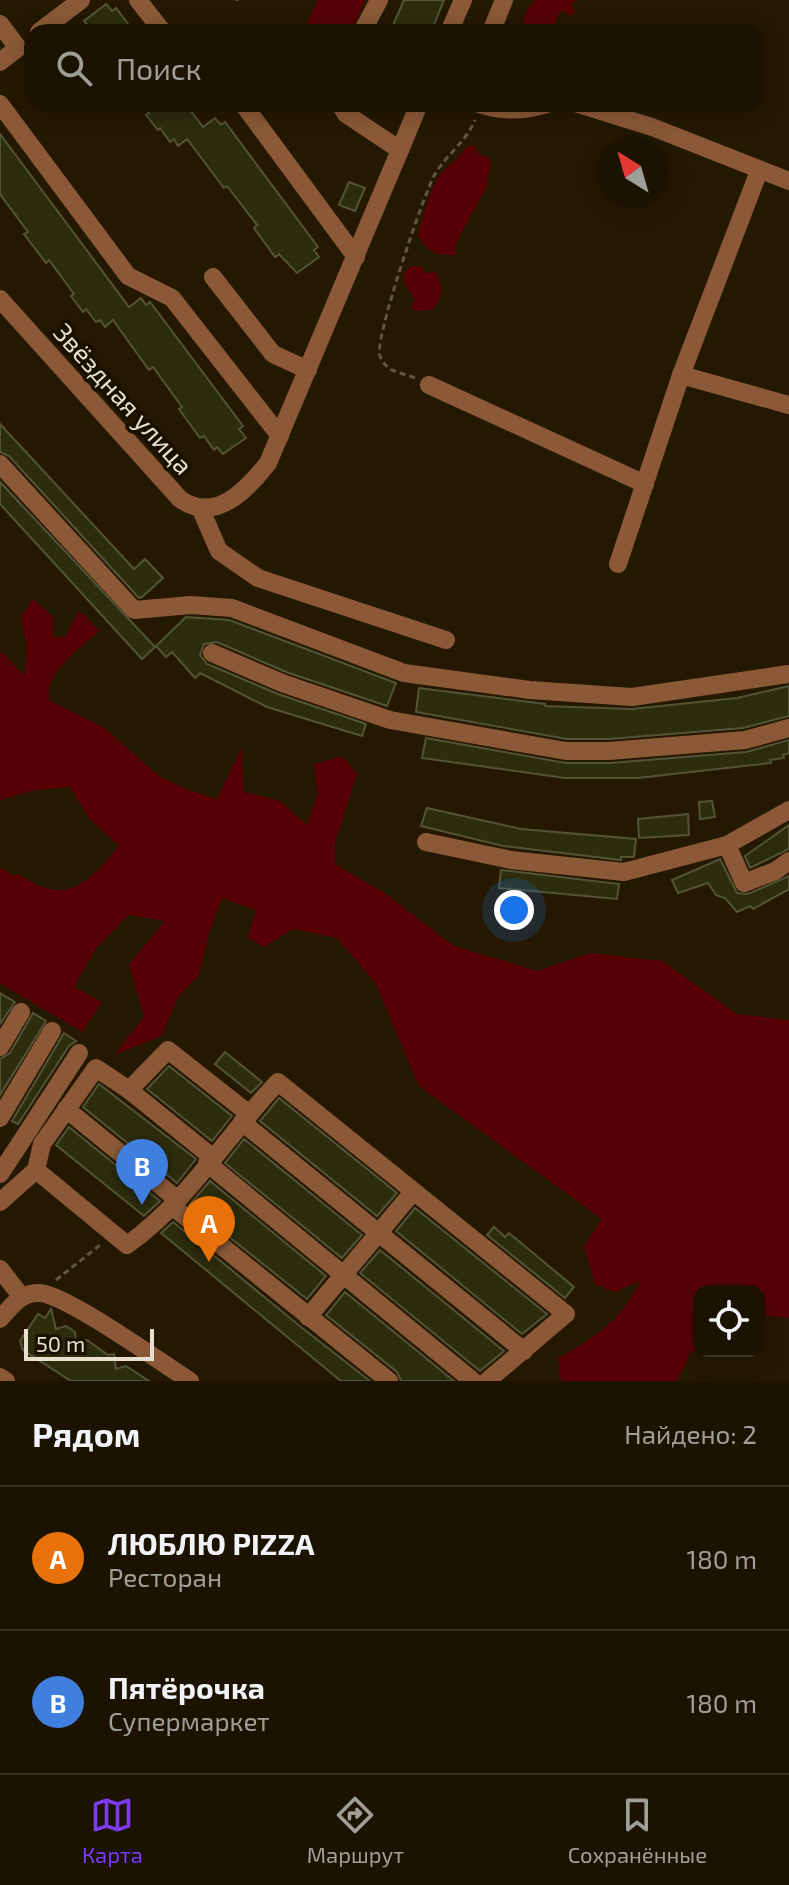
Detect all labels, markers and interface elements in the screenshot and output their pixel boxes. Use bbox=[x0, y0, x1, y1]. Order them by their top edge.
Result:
search box bbox=[24, 24, 765, 112]
icon: search bbox=[52, 46, 96, 90]
text: Поиск bbox=[116, 50, 202, 86]
north arrow bbox=[597, 136, 669, 208]
street label: Звёздная улица bbox=[47, 316, 200, 481]
your location bbox=[494, 890, 534, 930]
pin: B bbox=[116, 1139, 168, 1205]
pin: A bbox=[183, 1196, 235, 1262]
map controls bbox=[693, 1285, 765, 1357]
button: locate bbox=[693, 1285, 765, 1357]
scale bar bbox=[24, 1325, 154, 1361]
text: 50 m bbox=[36, 1330, 85, 1356]
text: Рядом bbox=[32, 1413, 140, 1454]
text: Найдено: 2 bbox=[624, 1418, 757, 1449]
text: ЛЮБЛЮ PIZZA bbox=[108, 1525, 315, 1561]
text: A bbox=[50, 1543, 66, 1574]
text: 180 m bbox=[687, 1543, 757, 1574]
text: Ресторан bbox=[108, 1561, 222, 1592]
text: Пятёрочка bbox=[108, 1669, 265, 1705]
text: B bbox=[50, 1687, 66, 1718]
text: 180 m bbox=[687, 1687, 757, 1718]
text: Супермаркет bbox=[108, 1705, 270, 1736]
tab: Карта bbox=[82, 1793, 143, 1867]
tab: Маршрут bbox=[307, 1793, 404, 1867]
tab: Сохранённые bbox=[568, 1793, 707, 1867]

